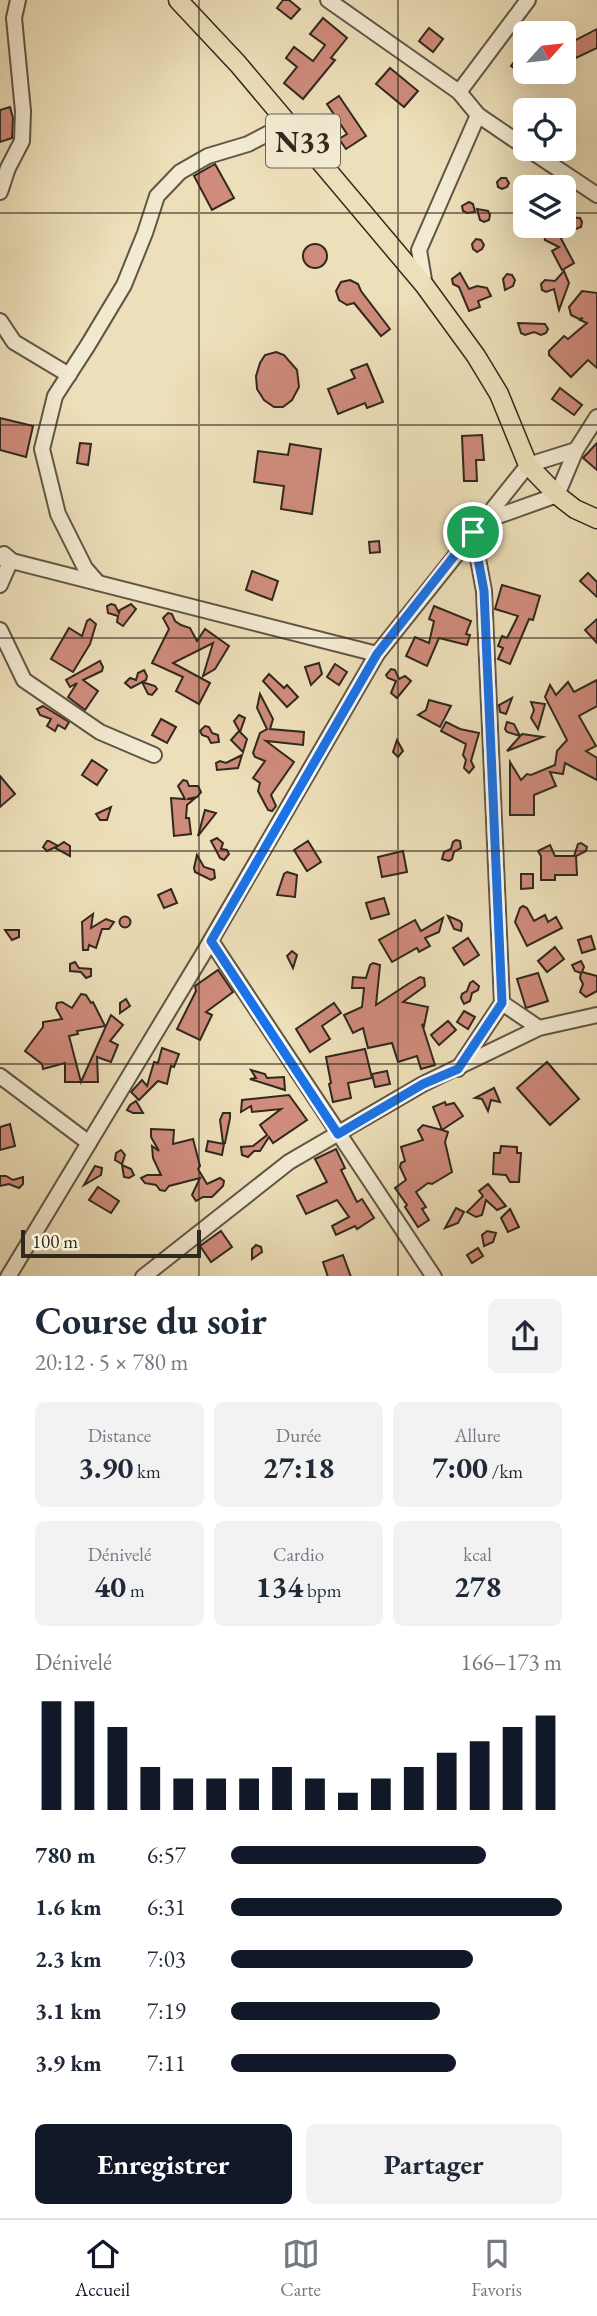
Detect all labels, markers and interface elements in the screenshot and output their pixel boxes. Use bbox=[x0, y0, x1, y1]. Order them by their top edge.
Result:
north arrow bbox=[513, 21, 576, 84]
map controls bbox=[513, 21, 576, 238]
button: locate bbox=[513, 98, 576, 161]
road number: N33 bbox=[266, 114, 340, 168]
button: layers bbox=[513, 175, 576, 238]
pin bbox=[443, 502, 503, 562]
icon: arrive bbox=[454, 513, 492, 551]
scale bar bbox=[21, 1227, 201, 1259]
text: 100 m bbox=[32, 1229, 78, 1254]
text: Course du soir bbox=[35, 1296, 267, 1345]
button: share bbox=[488, 1299, 562, 1373]
text: 20:12 · 5 × 780 m bbox=[35, 1347, 188, 1377]
text: Distance bbox=[88, 1423, 151, 1448]
text: Durée bbox=[276, 1423, 321, 1448]
text: Allure bbox=[454, 1423, 501, 1448]
text: 3.90 bbox=[78, 1448, 133, 1487]
text: 27:18 bbox=[263, 1448, 334, 1487]
text: 7:00 bbox=[432, 1448, 488, 1487]
text: km bbox=[133, 1459, 161, 1484]
text: /km bbox=[488, 1459, 523, 1484]
text: Dénivelé bbox=[88, 1542, 151, 1567]
text: Cardio bbox=[273, 1542, 324, 1567]
text: kcal bbox=[463, 1542, 492, 1567]
text: 40 bbox=[94, 1567, 126, 1606]
text: 134 bbox=[256, 1567, 303, 1606]
text: 278 bbox=[454, 1567, 501, 1606]
text: m bbox=[126, 1578, 145, 1603]
text: bpm bbox=[303, 1578, 341, 1603]
text: Dénivelé bbox=[35, 1647, 112, 1677]
text: 166–173 m bbox=[461, 1647, 562, 1677]
text: 780 m bbox=[35, 1840, 96, 1870]
text: 6:57 bbox=[147, 1840, 186, 1870]
text: 1.6 km bbox=[35, 1892, 102, 1922]
text: 6:31 bbox=[147, 1892, 186, 1922]
text: 2.3 km bbox=[35, 1944, 102, 1974]
text: 7:03 bbox=[147, 1944, 186, 1974]
text: 3.1 km bbox=[35, 1996, 102, 2026]
text: 7:19 bbox=[147, 1996, 186, 2026]
text: 3.9 km bbox=[35, 2048, 102, 2078]
text: 7:11 bbox=[147, 2048, 186, 2078]
button: Enregistrer bbox=[35, 2124, 292, 2204]
button: Partager bbox=[306, 2124, 562, 2204]
tab: Accueil bbox=[75, 2235, 130, 2302]
tab: Carte bbox=[280, 2235, 321, 2302]
tab: Favoris bbox=[471, 2235, 522, 2302]

